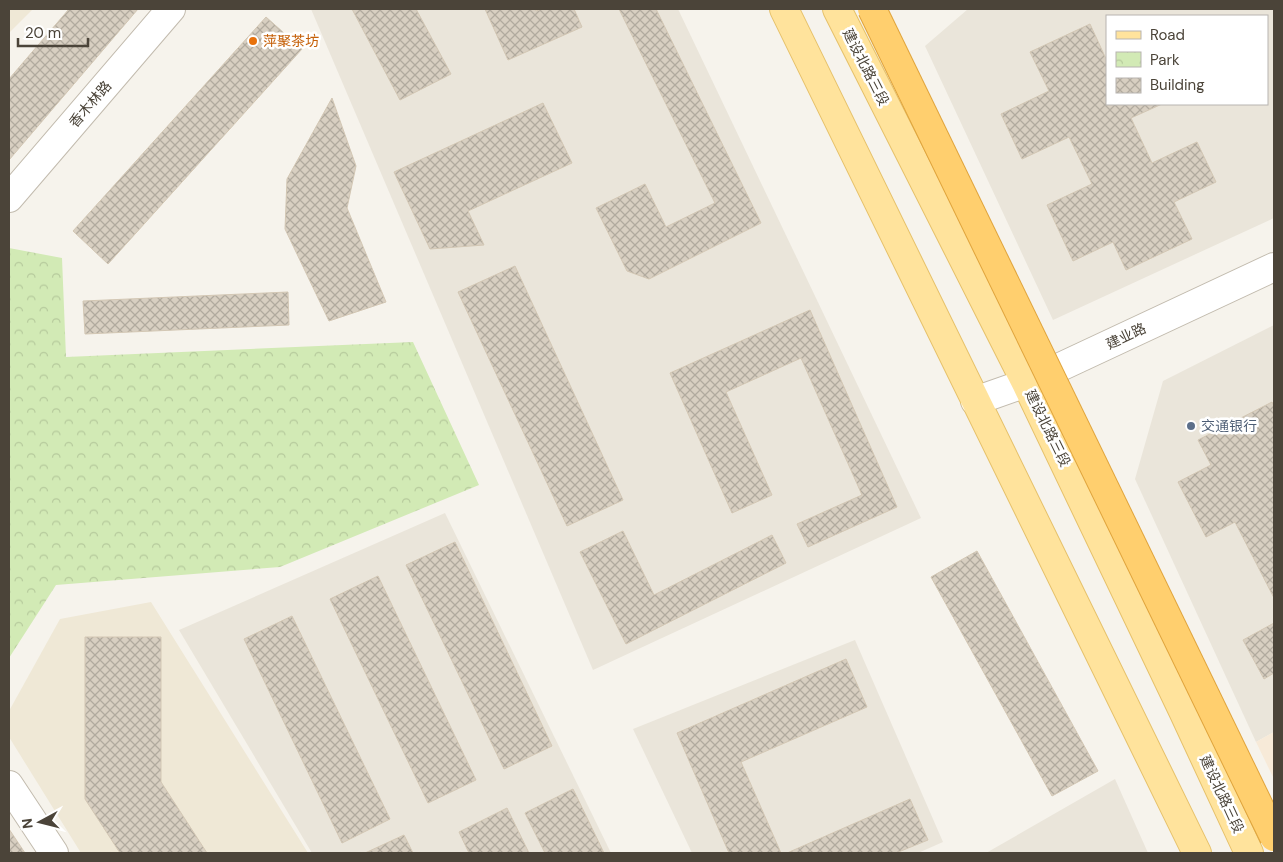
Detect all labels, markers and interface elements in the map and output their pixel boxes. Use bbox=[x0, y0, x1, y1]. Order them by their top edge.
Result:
scale bar bbox=[18, 15, 88, 47]
legend bbox=[1106, 15, 1268, 105]
text: 20 m bbox=[25, 23, 61, 43]
street label: 建设北路三段 bbox=[839, 25, 893, 109]
text: Road bbox=[1150, 25, 1185, 45]
place label: 萍聚茶坊 bbox=[263, 32, 319, 50]
marker: 萍聚茶坊 bbox=[247, 35, 259, 47]
text: Park bbox=[1150, 50, 1180, 70]
text: Building bbox=[1150, 75, 1205, 95]
street label: 香木林路 bbox=[65, 77, 115, 131]
street label: 建业路 bbox=[1103, 319, 1149, 353]
street label: 建设北路三段 bbox=[1021, 386, 1075, 470]
place label: 交通银行 bbox=[1201, 417, 1257, 435]
marker: 交通银行 bbox=[1185, 420, 1197, 432]
street label: 建设北路三段 bbox=[1196, 752, 1248, 836]
north arrow bbox=[15, 797, 65, 847]
text: N bbox=[18, 817, 37, 830]

